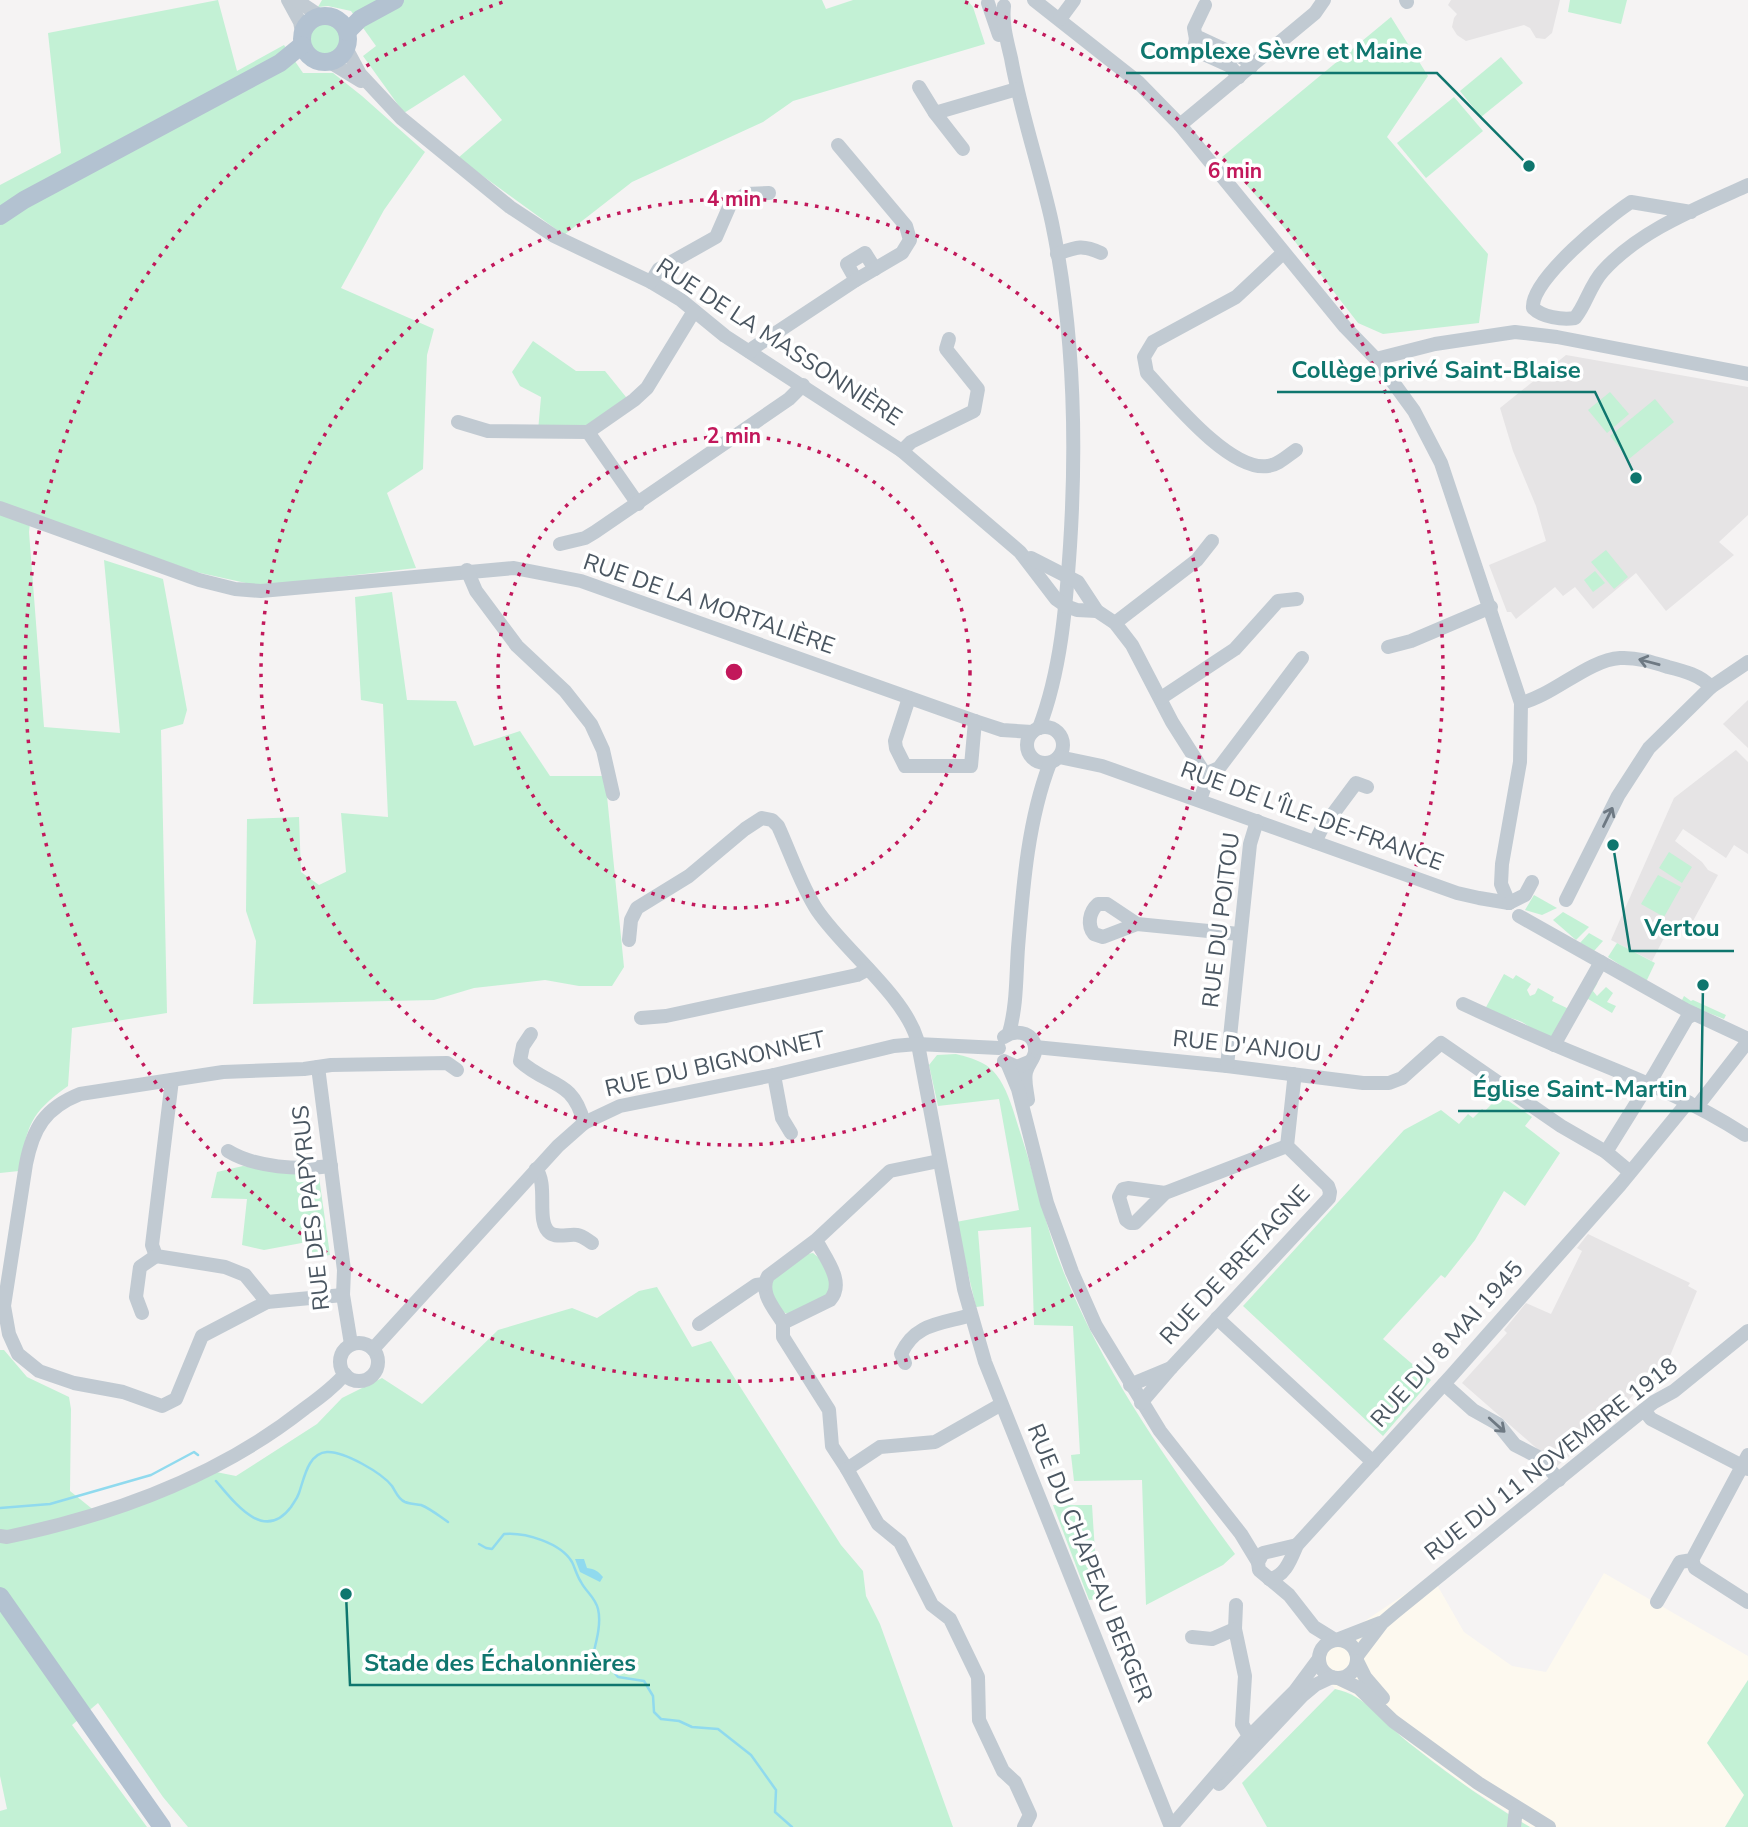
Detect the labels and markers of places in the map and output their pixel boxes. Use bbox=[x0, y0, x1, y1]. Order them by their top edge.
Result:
callout: Complexe Sèvre et Maine bbox=[1126, 28, 1437, 73]
callout: Collège privé Saint-Blaise bbox=[1277, 347, 1595, 392]
centre of rings bbox=[722, 660, 746, 684]
callout: Vertou bbox=[1630, 906, 1734, 951]
callout: Église Saint-Martin bbox=[1458, 1066, 1701, 1111]
callout: Stade des Échalonnières bbox=[350, 1640, 650, 1685]

